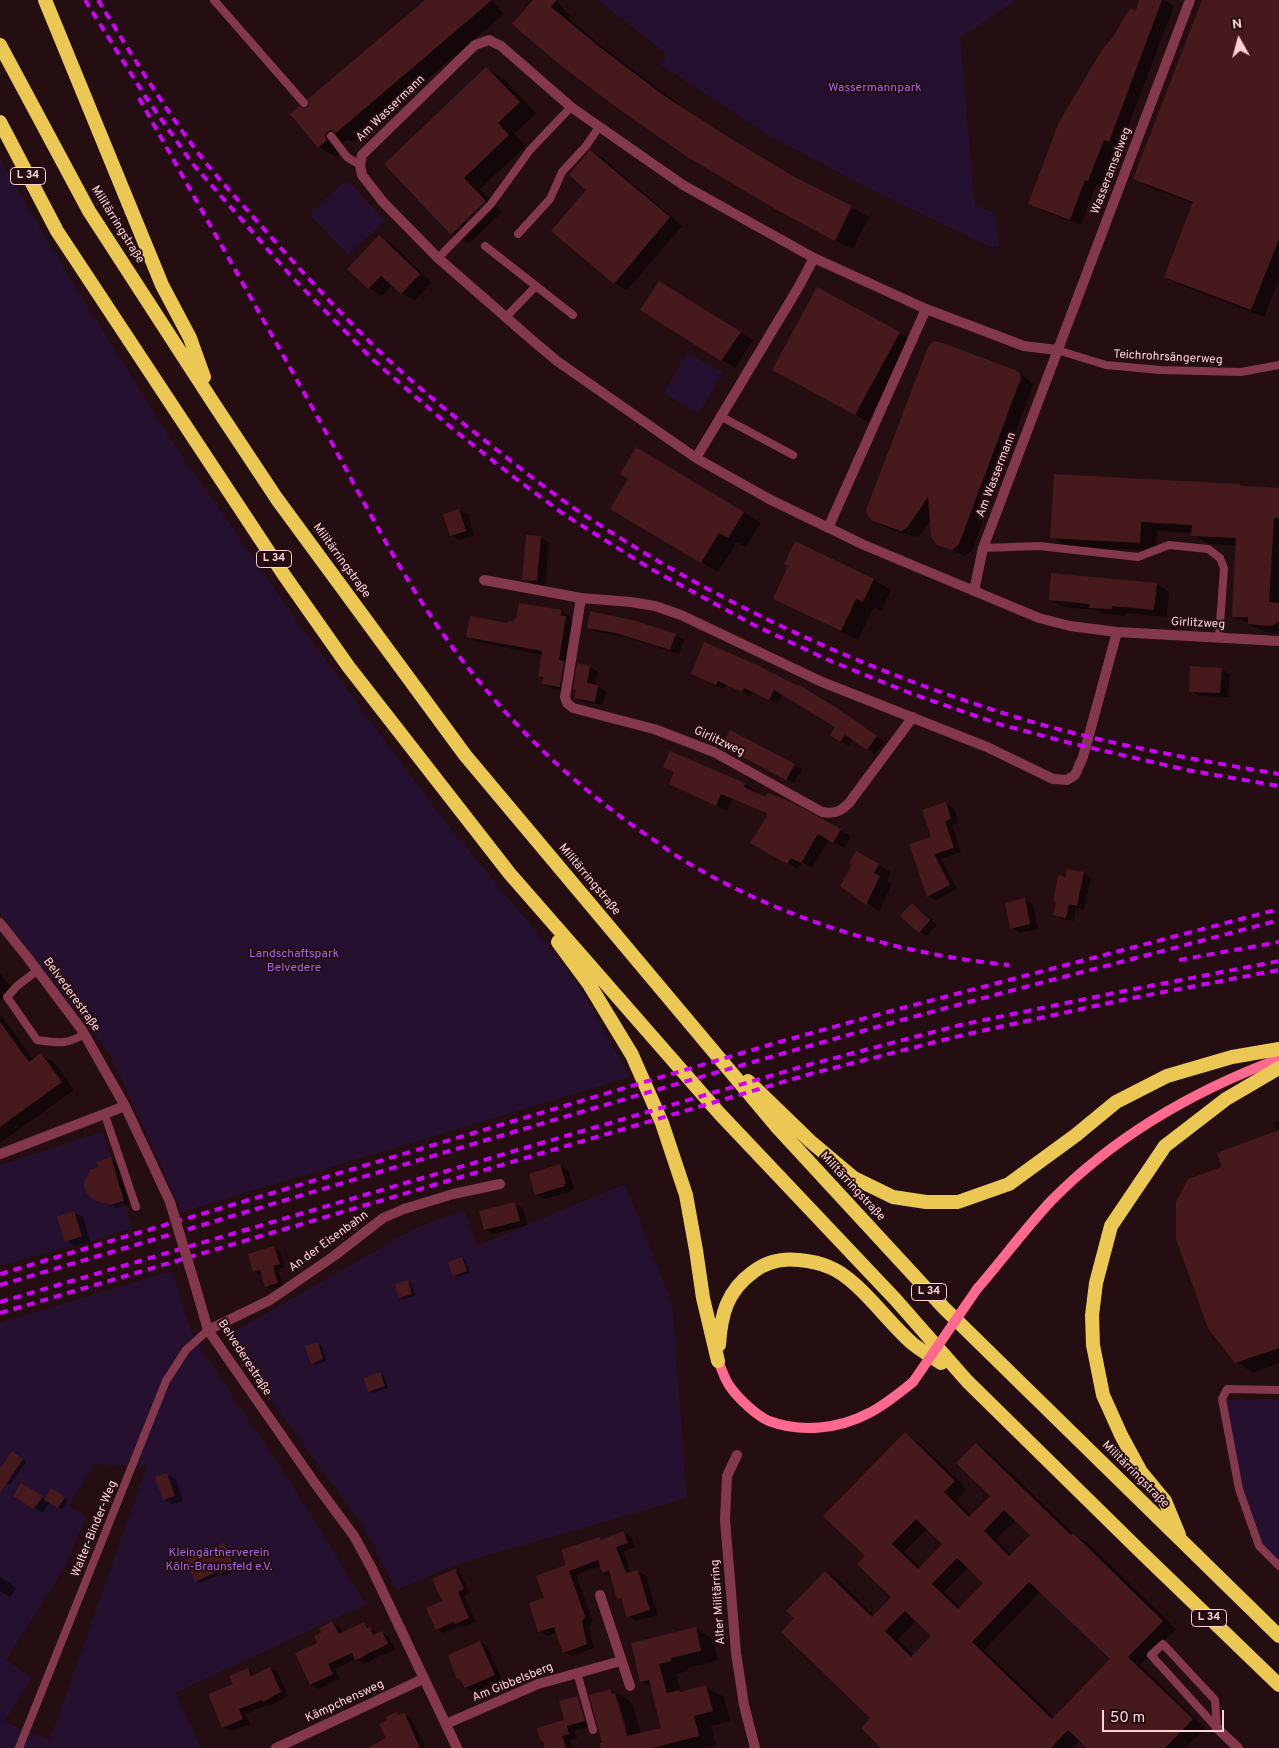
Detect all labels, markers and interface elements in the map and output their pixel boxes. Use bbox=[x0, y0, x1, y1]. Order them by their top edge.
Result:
north arrow bbox=[1214, 15, 1264, 65]
text: N bbox=[1231, 16, 1243, 34]
street label: Am Wassermann bbox=[354, 73, 428, 145]
park label: Wassermannpark bbox=[828, 82, 922, 96]
street label: Wasseramselweg bbox=[1089, 126, 1135, 216]
road number: L 34 bbox=[10, 168, 46, 185]
street label: Militärringstraße bbox=[87, 183, 147, 267]
street label: Teichrohrsängerweg bbox=[1113, 348, 1223, 368]
street label: Am Wassermann bbox=[974, 430, 1020, 520]
street label: Militärringstraße bbox=[309, 521, 373, 601]
road number: L 34 bbox=[256, 550, 292, 568]
street label: Girlitzweg bbox=[1170, 615, 1226, 633]
street label: Girlitzweg bbox=[691, 724, 747, 760]
street label: Militärringstraße bbox=[555, 841, 623, 919]
park label: Landschaftspark Belvedere bbox=[249, 948, 339, 976]
street label: Belvederestraße bbox=[39, 955, 103, 1035]
street label: Militärringstraße bbox=[816, 1150, 888, 1224]
street label: An der Eisenbahn bbox=[287, 1208, 371, 1276]
road number: L 34 bbox=[912, 1284, 946, 1300]
street label: Belvederestraße bbox=[214, 1317, 274, 1399]
street label: Militärringstraße bbox=[1098, 1438, 1172, 1512]
street label: Walter-Binder-Weg bbox=[69, 1479, 121, 1579]
park label: Kleingärtnerverein Köln-Braunsfeld e.V. bbox=[166, 1547, 272, 1575]
street label: Alter Militärring bbox=[709, 1559, 729, 1645]
road number: L 34 bbox=[1192, 1610, 1226, 1626]
street label: Am Gibbelsberg bbox=[470, 1660, 556, 1706]
street label: Kämpchensweg bbox=[303, 1678, 387, 1726]
scale bar bbox=[1104, 1700, 1226, 1732]
text: 50 m bbox=[1110, 1709, 1145, 1728]

